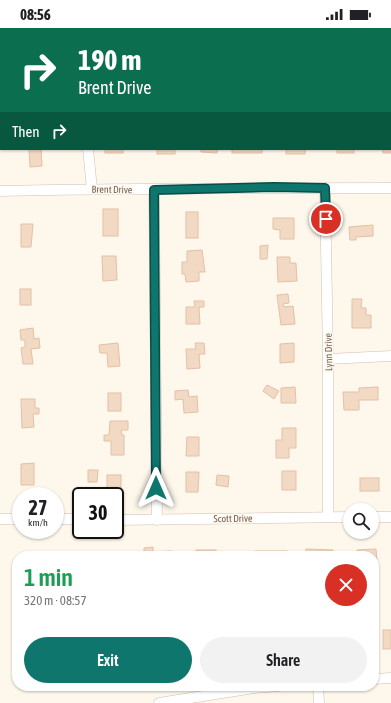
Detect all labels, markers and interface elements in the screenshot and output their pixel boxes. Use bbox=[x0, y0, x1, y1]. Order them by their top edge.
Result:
text: 08:56 bbox=[20, 6, 51, 23]
icon: right bbox=[12, 44, 64, 96]
text: 190 m bbox=[78, 44, 141, 76]
text: Brent Drive bbox=[78, 77, 151, 98]
icon: right bbox=[48, 120, 70, 142]
text: Then bbox=[12, 123, 40, 140]
street label: Brent Drive bbox=[92, 184, 133, 195]
pin bbox=[309, 202, 343, 236]
icon: arrive bbox=[315, 208, 337, 230]
street label: Lynn Drive bbox=[323, 332, 334, 371]
position arrow bbox=[135, 467, 177, 509]
speed limit sign: 30 bbox=[72, 487, 124, 539]
text: 27 bbox=[29, 496, 47, 519]
map controls bbox=[343, 503, 379, 539]
button: search bbox=[343, 503, 379, 539]
street label: Scott Drive bbox=[213, 513, 253, 524]
text: km/h bbox=[28, 517, 48, 528]
text: 1 min bbox=[24, 564, 73, 591]
button: close bbox=[325, 564, 367, 606]
text: 320 m · 08:57 bbox=[24, 593, 87, 608]
button: Exit bbox=[24, 637, 192, 683]
button: Share bbox=[200, 637, 367, 683]

